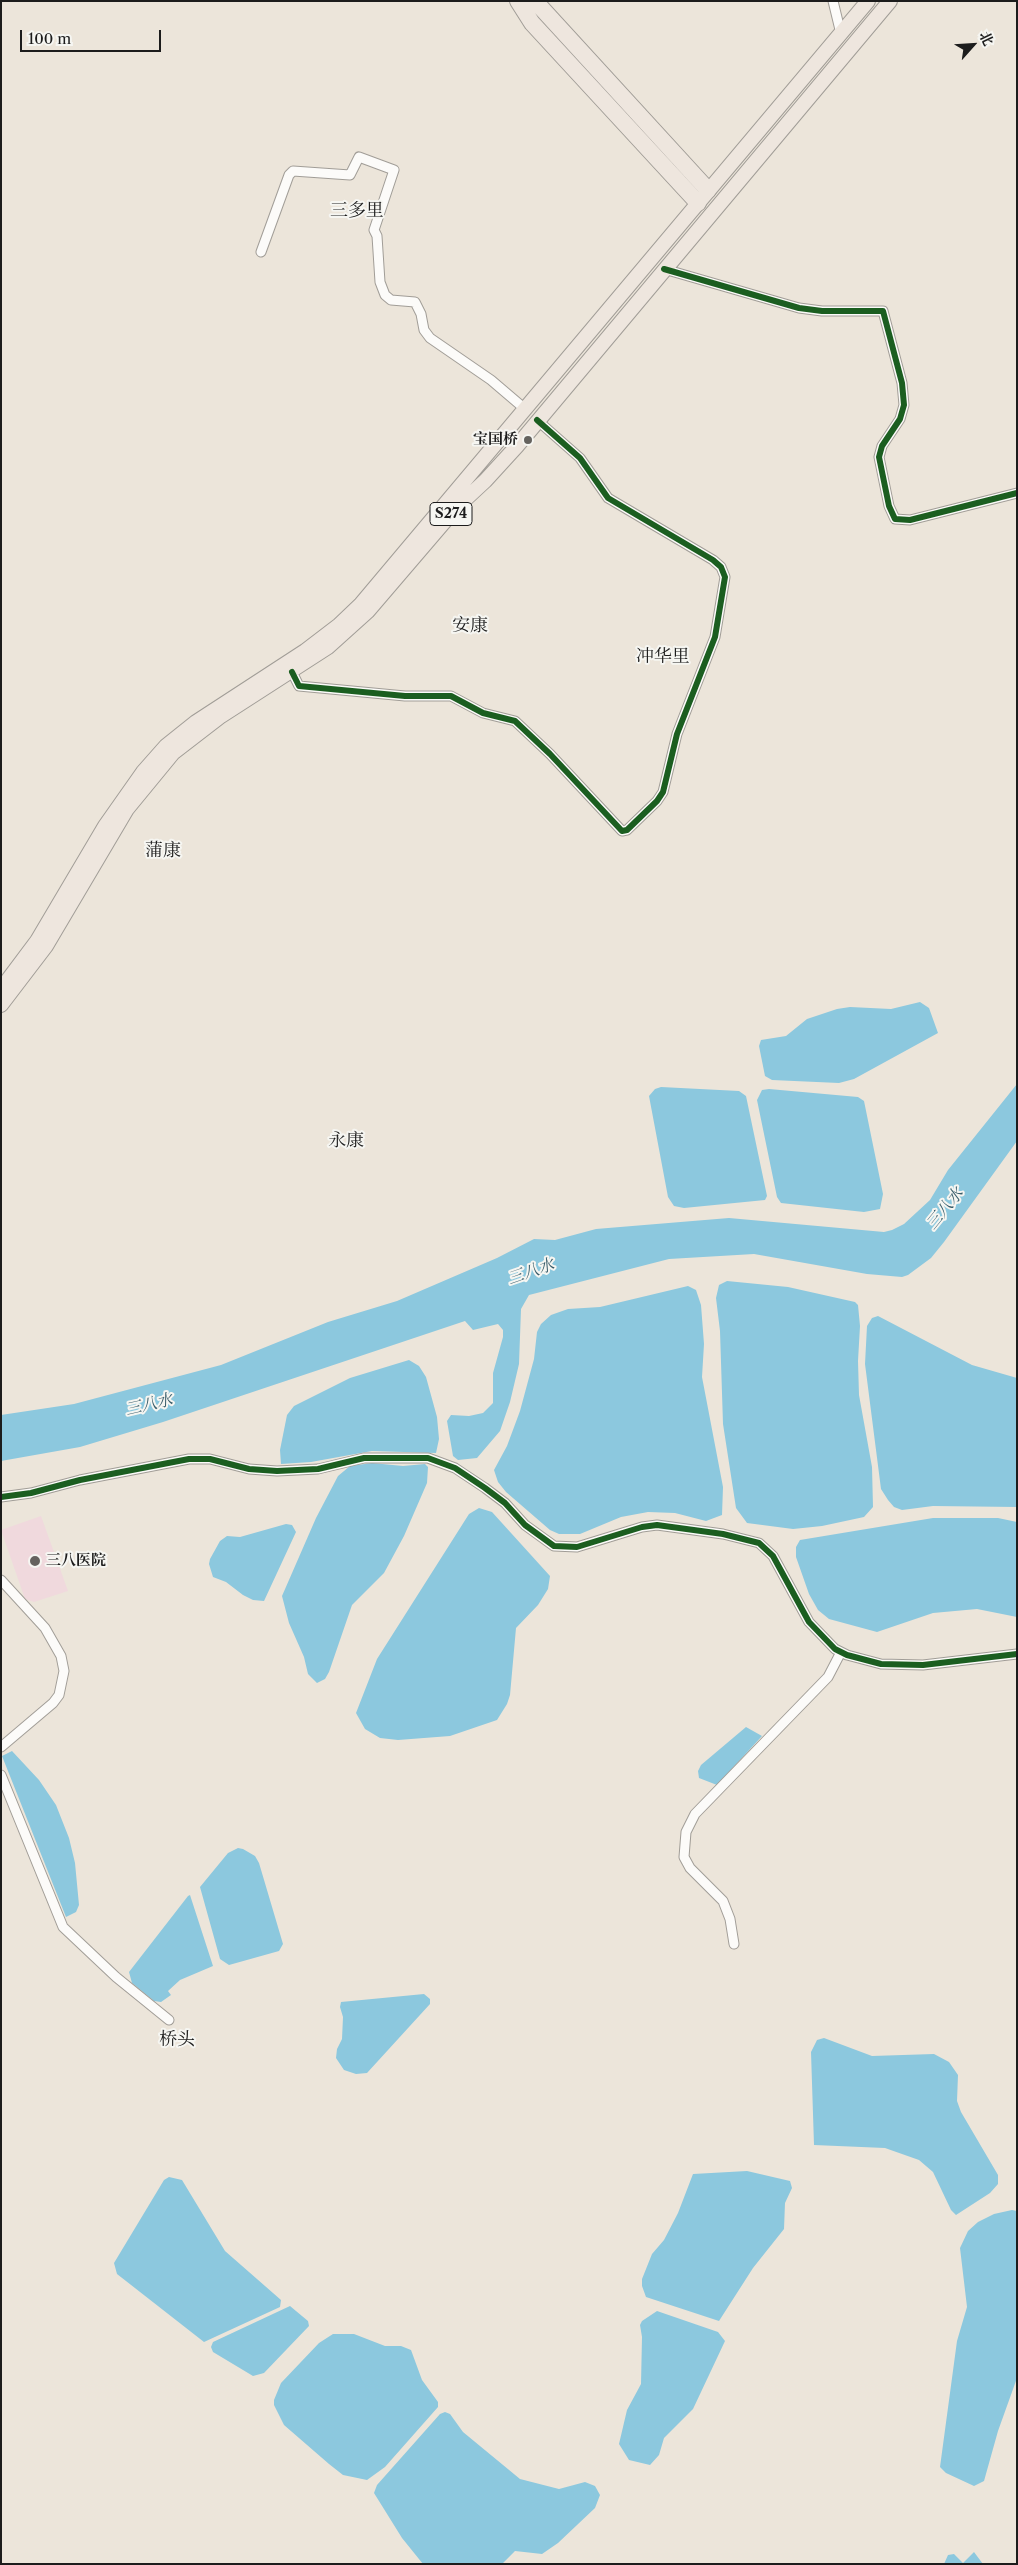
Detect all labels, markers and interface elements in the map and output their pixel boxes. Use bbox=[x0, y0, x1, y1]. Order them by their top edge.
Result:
scale bar bbox=[22, 20, 164, 52]
north arrow bbox=[948, 20, 998, 70]
text: 北 bbox=[975, 28, 998, 49]
text: 100 m bbox=[28, 29, 71, 48]
district label: 三多里 bbox=[330, 200, 384, 222]
place label: 宝国桥 bbox=[473, 431, 518, 449]
marker: 宝国桥 bbox=[522, 434, 534, 446]
road number: S274 bbox=[430, 502, 472, 526]
district label: 安康 bbox=[452, 615, 488, 637]
district label: 冲华里 bbox=[636, 646, 690, 668]
district label: 蒲康 bbox=[145, 840, 181, 862]
district label: 永康 bbox=[328, 1130, 364, 1152]
water label: 三八水 bbox=[922, 1184, 968, 1234]
water label: 三八水 bbox=[505, 1255, 557, 1289]
water label: 三八水 bbox=[123, 1390, 175, 1420]
place label: 三八医院 bbox=[46, 1552, 106, 1570]
marker: 三八医院 bbox=[28, 1554, 42, 1568]
district label: 桥头 bbox=[159, 2029, 195, 2051]

